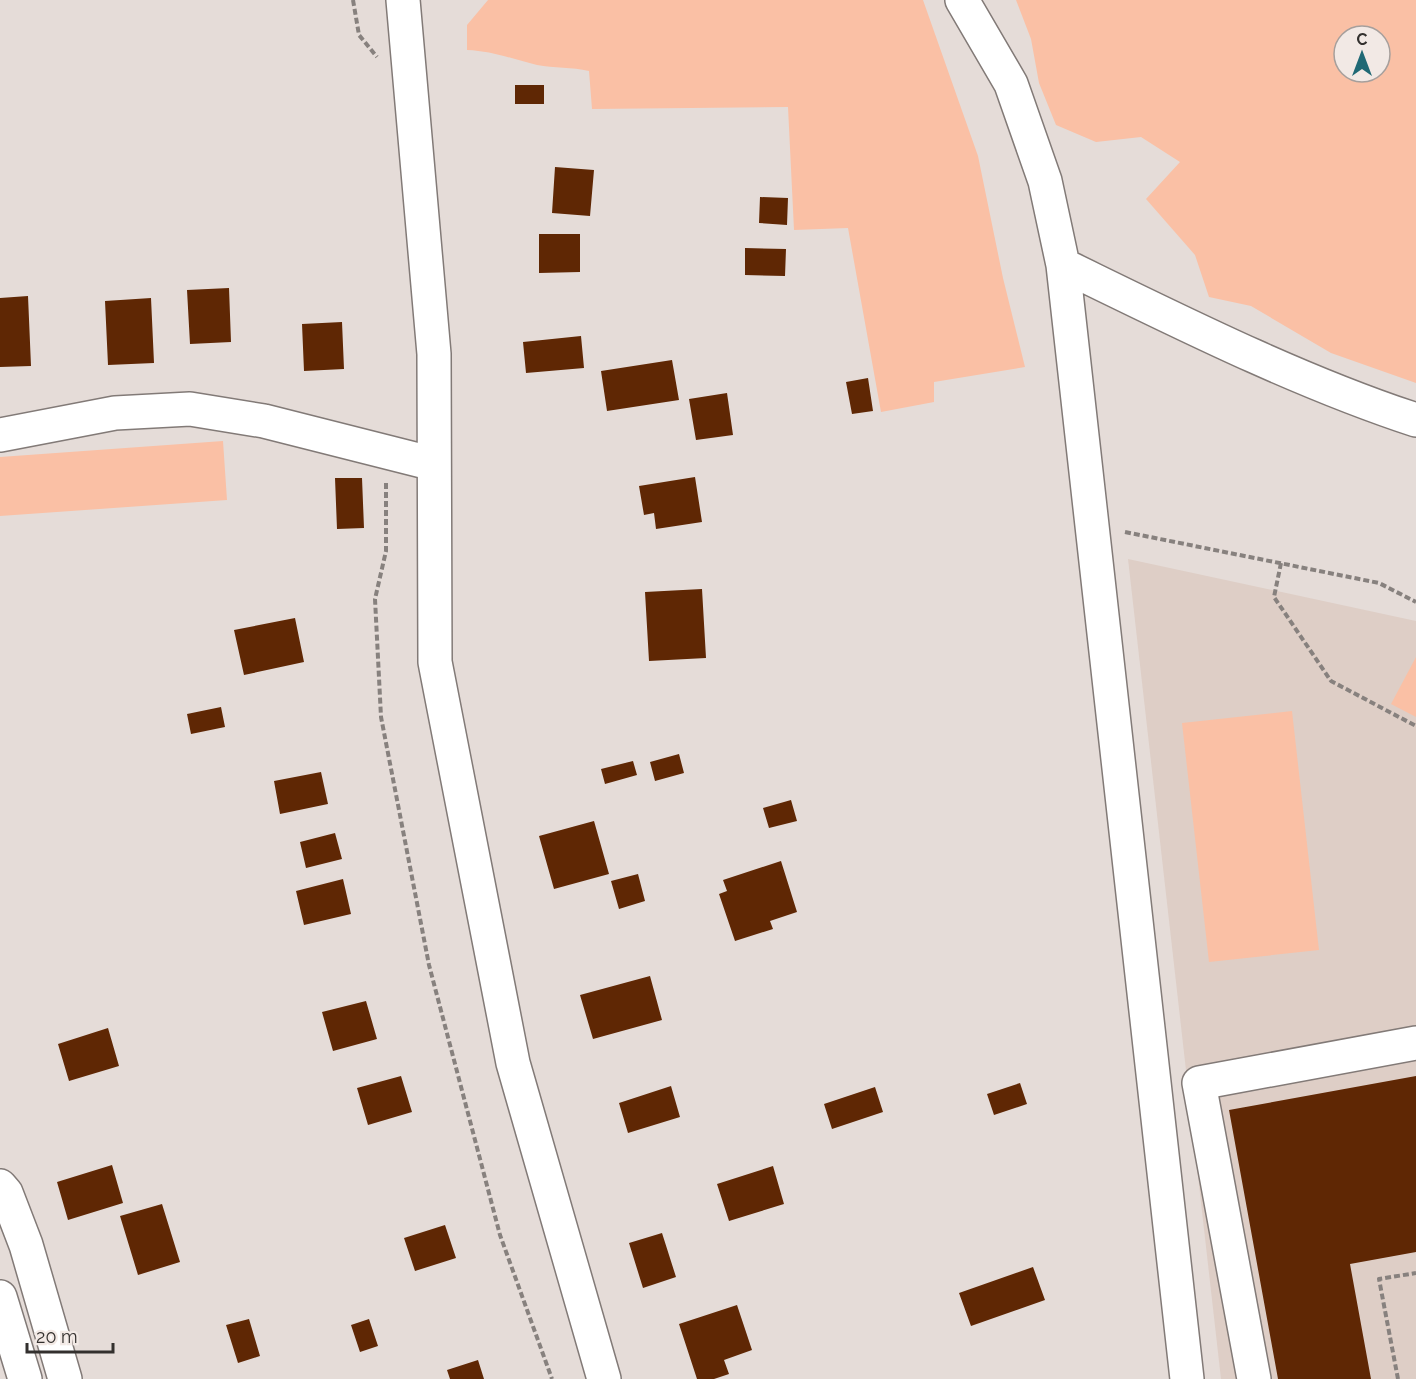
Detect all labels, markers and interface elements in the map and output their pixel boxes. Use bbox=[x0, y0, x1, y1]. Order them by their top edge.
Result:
north arrow bbox=[1332, 24, 1392, 84]
text: С bbox=[1357, 30, 1368, 49]
scale bar bbox=[27, 1316, 112, 1354]
text: 20 m bbox=[36, 1326, 78, 1347]

